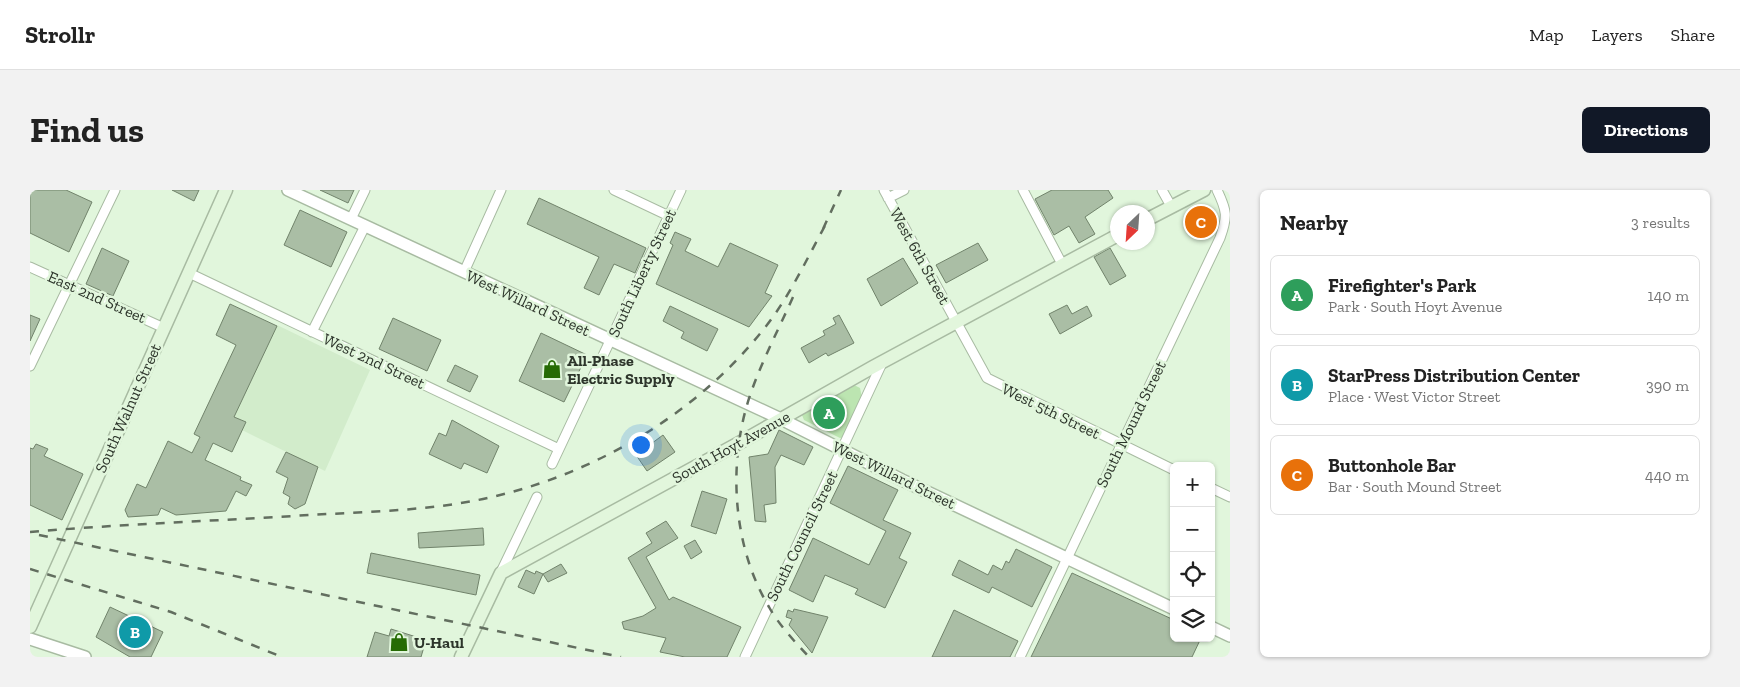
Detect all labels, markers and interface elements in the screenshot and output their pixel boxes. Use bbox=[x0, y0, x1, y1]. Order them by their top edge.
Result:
text: Strollr bbox=[25, 20, 95, 49]
text: Map bbox=[1529, 24, 1564, 46]
text: Layers bbox=[1592, 24, 1643, 46]
text: Share bbox=[1671, 24, 1715, 46]
button: Directions bbox=[1582, 107, 1710, 153]
text: Find us bbox=[30, 109, 144, 151]
pin: C bbox=[1185, 203, 1217, 241]
street label: West 6th Street bbox=[886, 204, 954, 308]
north arrow bbox=[1110, 205, 1155, 250]
street label: South Liberty Street bbox=[604, 206, 680, 340]
text: Nearby bbox=[1280, 210, 1348, 235]
text: 3 results bbox=[1631, 213, 1690, 232]
street label: West Willard Street bbox=[463, 266, 593, 340]
street label: East 2nd Street bbox=[45, 267, 149, 327]
text: Firefighter's Park bbox=[1328, 274, 1476, 297]
text: A bbox=[1292, 286, 1303, 305]
text: 140 m bbox=[1648, 286, 1689, 305]
text: Park · South Hoyt Avenue bbox=[1328, 297, 1502, 316]
street label: West 2nd Street bbox=[320, 329, 428, 393]
street label: South Walnut Street bbox=[91, 340, 165, 476]
place label: All-Phase Electric Supply bbox=[567, 351, 675, 388]
street label: South Mound Street bbox=[1092, 357, 1170, 491]
shop icon: All-Phase Electric Supply bbox=[541, 358, 563, 380]
text: StarPress Distribution Center bbox=[1328, 364, 1580, 387]
text: B bbox=[1292, 376, 1302, 395]
text: 390 m bbox=[1646, 376, 1689, 395]
street label: West 5th Street bbox=[999, 379, 1103, 443]
text: Place · West Victor Street bbox=[1328, 387, 1500, 406]
pin: A bbox=[813, 394, 845, 432]
street label: South Hoyt Avenue bbox=[669, 407, 793, 487]
your location bbox=[628, 432, 654, 458]
street label: West Willard Street bbox=[829, 437, 959, 513]
text: Buttonhole Bar bbox=[1328, 454, 1456, 477]
map controls bbox=[1170, 462, 1215, 642]
button: + bbox=[1170, 462, 1215, 507]
text: C bbox=[1292, 466, 1302, 485]
text: 440 m bbox=[1645, 466, 1689, 485]
street label: South Council Street bbox=[762, 468, 842, 604]
text: Bar · South Mound Street bbox=[1328, 477, 1501, 496]
button: − bbox=[1170, 507, 1215, 552]
button: locate bbox=[1170, 552, 1215, 597]
button: layers bbox=[1170, 597, 1215, 642]
pin: B bbox=[119, 613, 151, 651]
shop icon: U-Haul bbox=[388, 631, 410, 653]
place label: U-Haul bbox=[414, 633, 465, 652]

